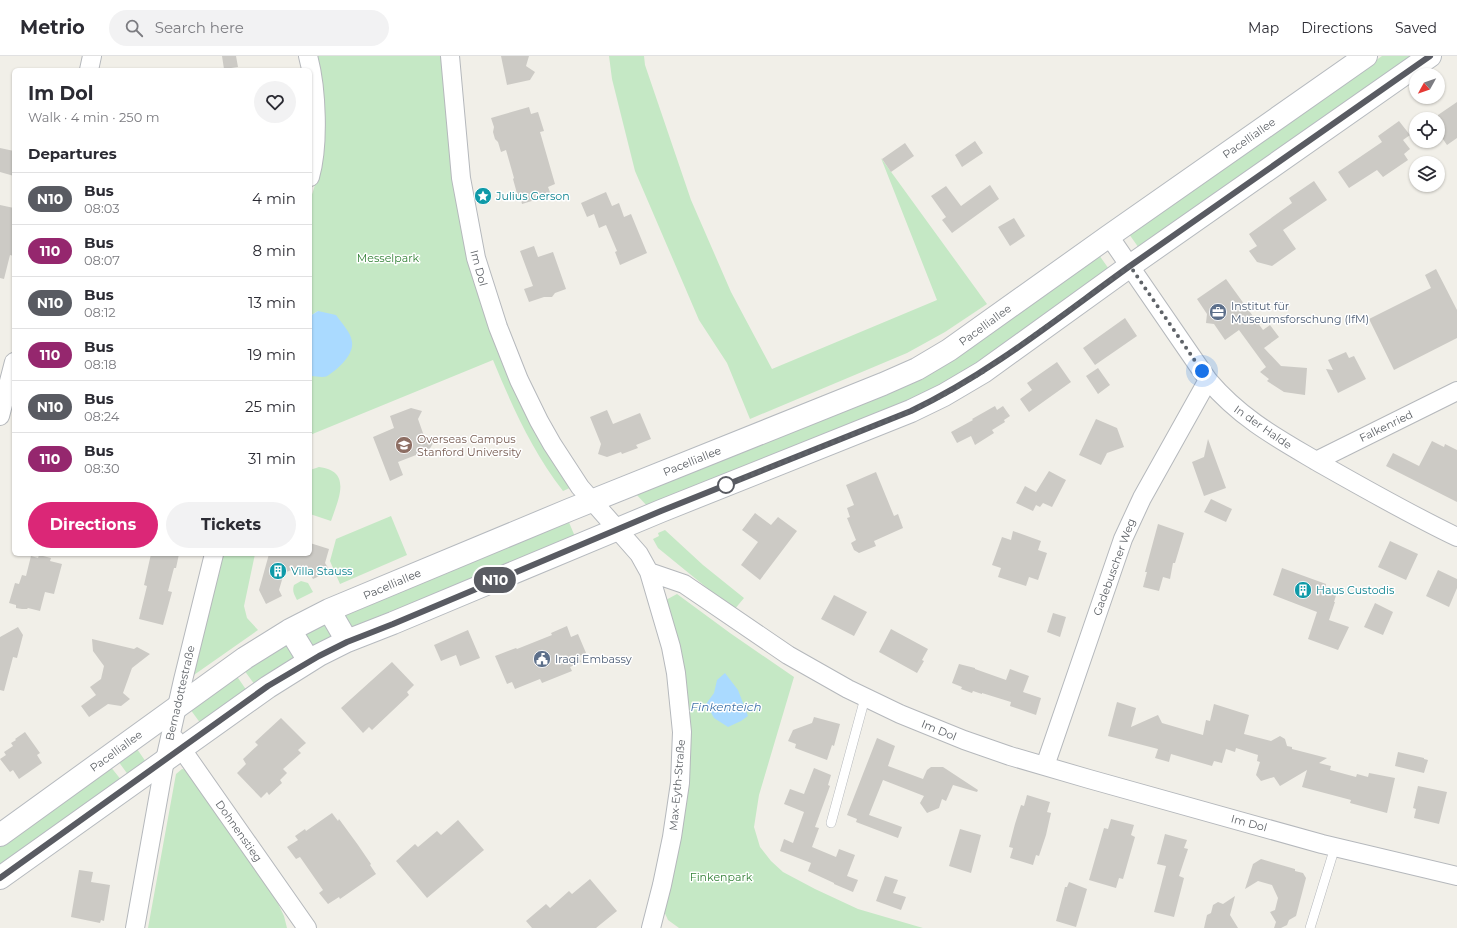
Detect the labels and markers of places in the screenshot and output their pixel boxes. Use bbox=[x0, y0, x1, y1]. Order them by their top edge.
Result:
place icon: Julius Gerson bbox=[473, 186, 493, 206]
place label: Julius Gerson bbox=[495, 189, 570, 203]
place label: Institut für Museumsforschung (IfM) bbox=[1231, 299, 1369, 326]
office icon: Institut für Museumsforschung (IfM) bbox=[1208, 302, 1228, 322]
place label: Overseas Campus Stanford University bbox=[417, 432, 521, 459]
school or university icon: Overseas Campus Stanford University bbox=[394, 435, 414, 455]
unlabelled marker bbox=[717, 476, 735, 494]
building icon: Villa Stauss bbox=[268, 561, 288, 581]
place label: Villa Stauss bbox=[291, 564, 353, 578]
building icon: Haus Custodis bbox=[1293, 580, 1313, 600]
place label: Haus Custodis bbox=[1316, 583, 1395, 597]
public building icon: Iraqi Embassy bbox=[532, 649, 552, 669]
place label: Iraqi Embassy bbox=[555, 652, 632, 666]

